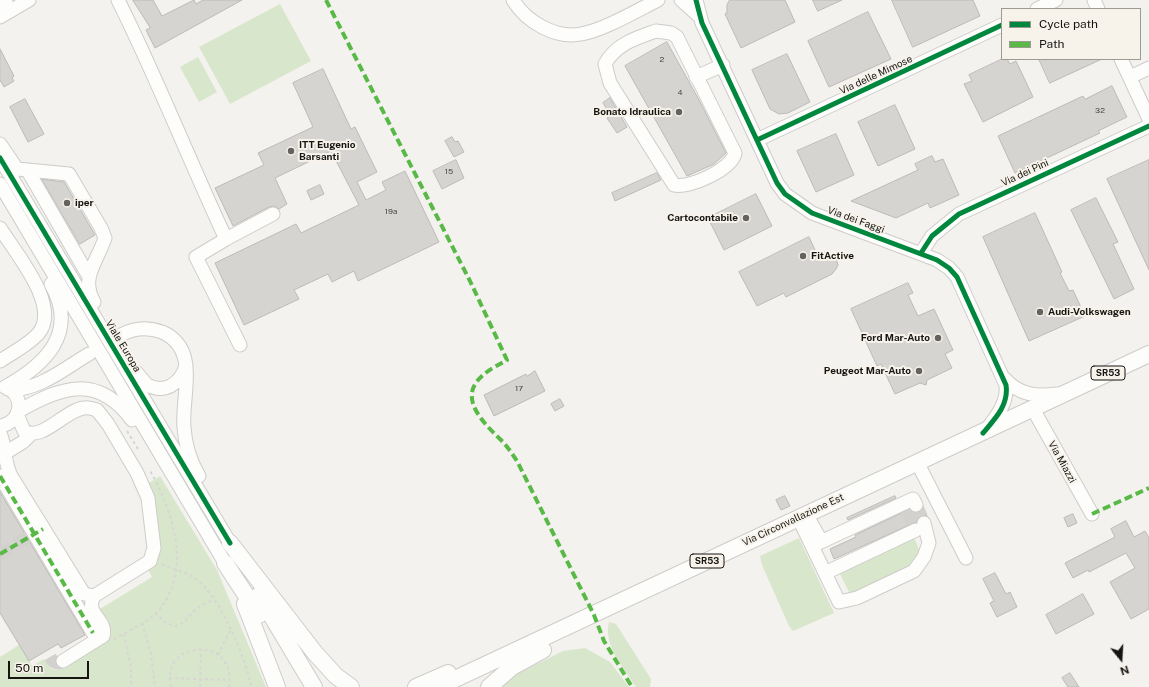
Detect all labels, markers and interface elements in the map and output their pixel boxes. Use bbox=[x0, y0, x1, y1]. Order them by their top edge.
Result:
legend bbox=[1001, 8, 1141, 60]
text: Cycle path bbox=[1039, 17, 1098, 31]
text: Path bbox=[1039, 37, 1065, 51]
street label: Via delle Mimose bbox=[838, 53, 914, 97]
house number: 2 bbox=[660, 55, 664, 65]
house number: 4 bbox=[677, 88, 683, 98]
place label: Bonato Idraulica bbox=[593, 106, 671, 118]
house number: 32 bbox=[1095, 106, 1105, 116]
marker: Bonato Idraulica bbox=[674, 107, 684, 117]
place label: ITT Eugenio Barsanti bbox=[299, 139, 355, 162]
marker: ITT Eugenio Barsanti bbox=[286, 146, 296, 156]
street label: Via dei Pini bbox=[999, 157, 1051, 189]
house number: 15 bbox=[445, 167, 453, 177]
place label: iper bbox=[75, 197, 94, 209]
marker: iper bbox=[62, 198, 72, 208]
street label: Via dei Faggi bbox=[826, 204, 886, 236]
house number: 19a bbox=[385, 207, 397, 217]
place label: Cartocontabile bbox=[667, 212, 738, 224]
marker: Cartocontabile bbox=[741, 213, 751, 223]
place label: FitActive bbox=[811, 250, 854, 262]
marker: FitActive bbox=[798, 251, 808, 261]
place label: Audi-Volkswagen bbox=[1048, 306, 1131, 318]
marker: Audi-Volkswagen bbox=[1035, 307, 1045, 317]
street label: Viale Europa bbox=[103, 318, 143, 374]
place label: Ford Mar-Auto bbox=[861, 332, 930, 344]
marker: Ford Mar-Auto bbox=[933, 333, 943, 343]
place label: Peugeot Mar-Auto bbox=[824, 365, 911, 377]
marker: Peugeot Mar-Auto bbox=[914, 366, 924, 376]
road number: SR53 bbox=[1091, 366, 1125, 380]
house number: 17 bbox=[515, 384, 523, 394]
street label: Via Miazzi bbox=[1046, 439, 1078, 485]
street label: Via Circonvallazione Est bbox=[740, 491, 846, 549]
road number: SR53 bbox=[690, 554, 724, 568]
north arrow bbox=[1101, 639, 1141, 679]
scale bar bbox=[10, 653, 91, 679]
text: 50 m bbox=[15, 661, 43, 675]
text: N bbox=[1119, 663, 1131, 677]

